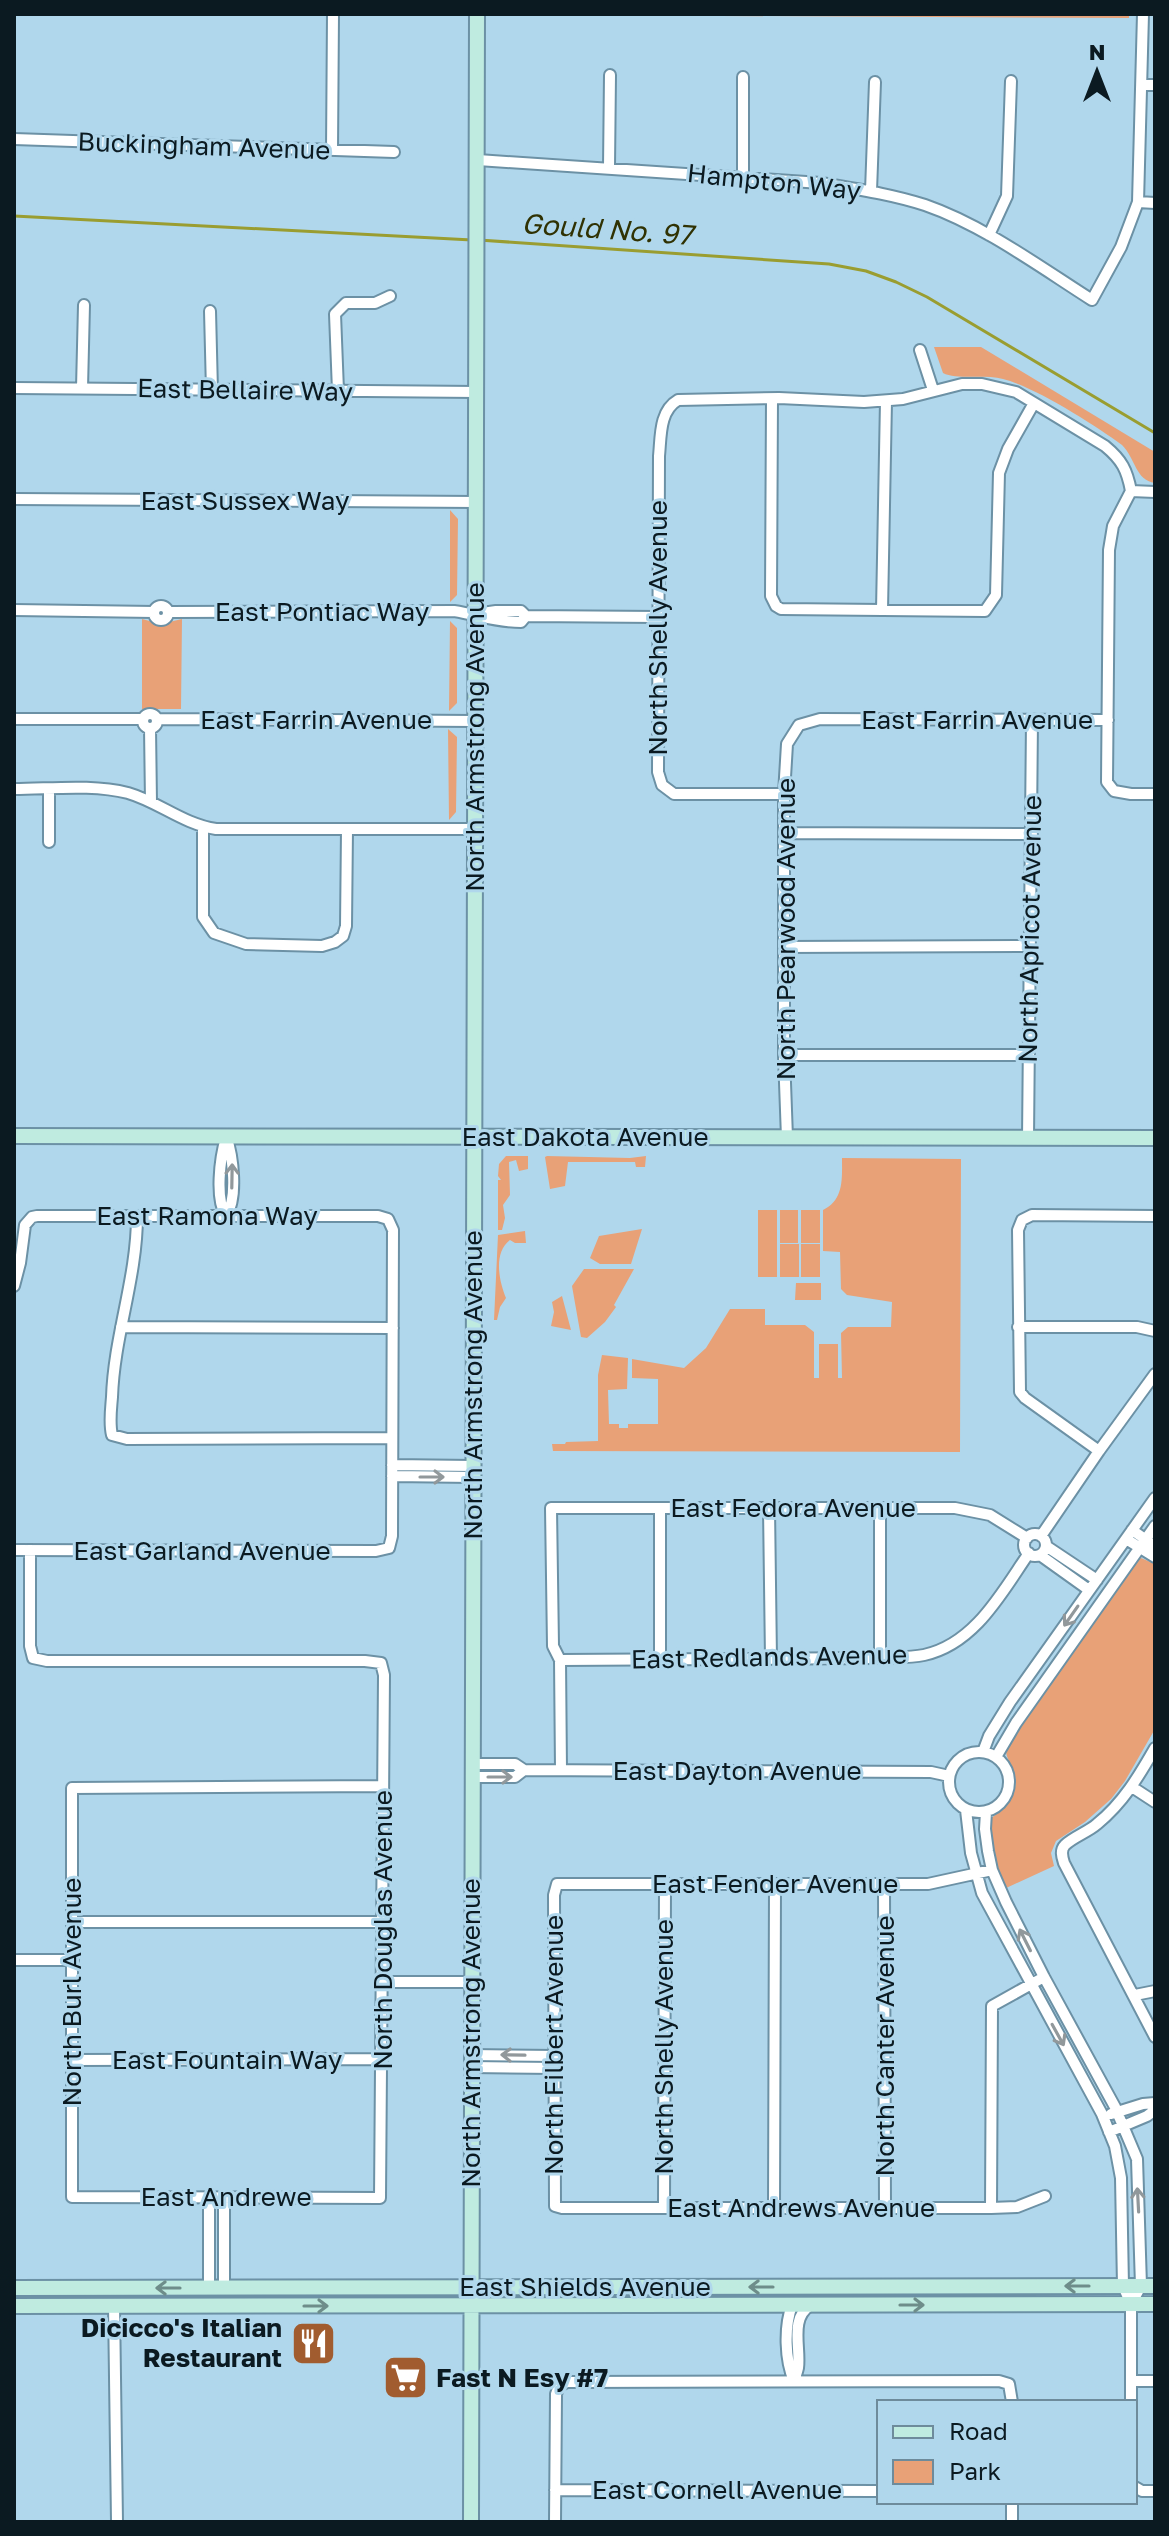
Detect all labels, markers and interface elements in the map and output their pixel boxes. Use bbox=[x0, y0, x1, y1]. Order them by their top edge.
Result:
north arrow bbox=[1057, 32, 1137, 112]
text: N bbox=[1089, 38, 1105, 65]
street label: Buckingham Avenue bbox=[77, 126, 331, 165]
street label: Hampton Way bbox=[686, 157, 863, 206]
water label: Gould No. 97 bbox=[521, 206, 698, 251]
street label: East Bellaire Way bbox=[137, 372, 354, 407]
street label: East Sussex Way bbox=[141, 485, 350, 516]
street label: North Shelly Avenue bbox=[642, 500, 673, 756]
street label: North Armstrong Avenue bbox=[459, 582, 490, 892]
street label: East Pontiac Way bbox=[215, 596, 430, 627]
street label: East Farrin Avenue bbox=[200, 704, 432, 735]
street label: East Farrin Avenue bbox=[861, 704, 1093, 735]
street label: North Pearwood Avenue bbox=[770, 778, 801, 1080]
street label: North Apricot Avenue bbox=[1012, 795, 1047, 1063]
street label: East Dakota Avenue bbox=[461, 1121, 709, 1152]
one-way arrow bbox=[224, 1163, 240, 1190]
street label: East Ramona Way bbox=[96, 1200, 318, 1231]
street label: North Armstrong Avenue bbox=[457, 1230, 488, 1540]
one-way arrow bbox=[418, 1469, 445, 1485]
street label: East Fedora Avenue bbox=[670, 1492, 916, 1523]
street label: East Garland Avenue bbox=[73, 1535, 331, 1566]
one-way arrow bbox=[1063, 1605, 1079, 1627]
street label: East Redlands Avenue bbox=[630, 1639, 907, 1674]
street label: East Dayton Avenue bbox=[613, 1755, 861, 1786]
one-way arrow bbox=[486, 1769, 513, 1785]
street label: North Douglas Avenue bbox=[367, 1790, 398, 2070]
street label: East Fender Avenue bbox=[652, 1868, 898, 1899]
street label: North Burl Avenue bbox=[56, 1878, 87, 2106]
street label: North Armstrong Avenue bbox=[455, 1878, 486, 2188]
street label: North Filbert Avenue bbox=[538, 1915, 569, 2175]
street label: North Canter Avenue bbox=[869, 1916, 900, 2176]
street label: North Shelly Avenue bbox=[648, 1919, 679, 2175]
one-way arrow bbox=[1016, 1928, 1032, 1952]
one-way arrow bbox=[1051, 2022, 1066, 2046]
street label: East Fountain Way bbox=[112, 2044, 343, 2075]
one-way arrow bbox=[500, 2048, 527, 2063]
street label: East Andrewe bbox=[141, 2181, 311, 2212]
one-way arrow bbox=[1131, 2187, 1146, 2214]
street label: East Andrews Avenue bbox=[667, 2192, 935, 2223]
street label: East Shields Avenue bbox=[459, 2271, 711, 2302]
one-way arrow bbox=[1064, 2278, 1091, 2294]
one-way arrow bbox=[748, 2279, 775, 2295]
one-way arrow bbox=[155, 2280, 182, 2296]
one-way arrow bbox=[898, 2297, 925, 2313]
one-way arrow bbox=[302, 2298, 329, 2314]
place label: Dicicco's Italian Restaurant bbox=[81, 2312, 282, 2373]
restaurant icon: Dicicco's Italian Restaurant bbox=[289, 2319, 337, 2367]
supermarket icon: Fast N Esy #7 bbox=[381, 2354, 429, 2402]
place label: Fast N Esy #7 bbox=[436, 2362, 608, 2393]
legend bbox=[877, 2400, 1137, 2504]
text: Road bbox=[949, 2416, 1008, 2445]
text: Park bbox=[949, 2456, 1001, 2485]
street label: East Cornell Avenue bbox=[592, 2474, 842, 2505]

